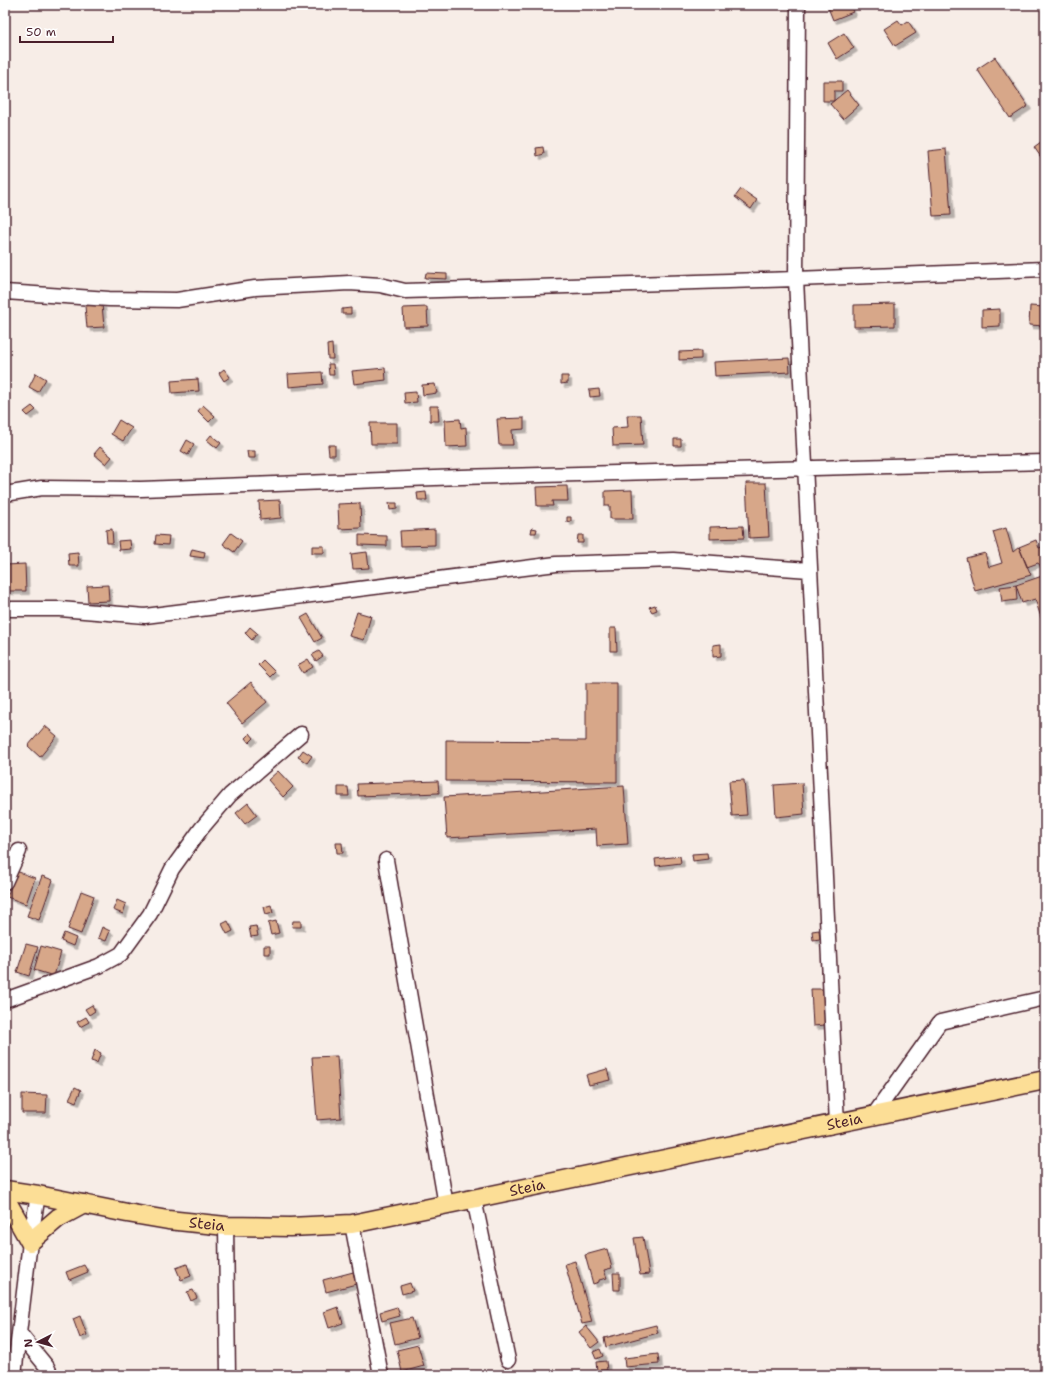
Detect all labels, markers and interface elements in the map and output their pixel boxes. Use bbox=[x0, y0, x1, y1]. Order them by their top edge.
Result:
scale bar bbox=[20, 18, 113, 44]
text: 50 m bbox=[26, 24, 56, 40]
street label: Steia bbox=[825, 1108, 865, 1135]
street label: Steia bbox=[507, 1174, 547, 1201]
street label: Steia bbox=[188, 1212, 227, 1236]
north arrow bbox=[18, 1322, 58, 1362]
text: N bbox=[21, 1338, 36, 1348]

